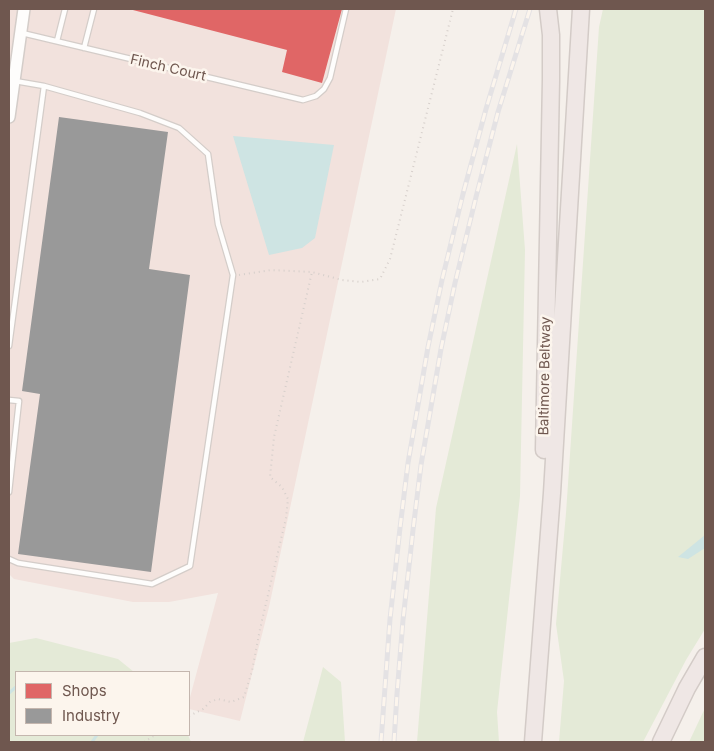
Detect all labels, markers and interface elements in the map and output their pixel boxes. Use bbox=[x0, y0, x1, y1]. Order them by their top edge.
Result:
street label: Finch Court bbox=[129, 51, 207, 85]
street label: Baltimore Beltway bbox=[536, 316, 554, 436]
legend bbox=[15, 671, 190, 736]
text: Shops bbox=[62, 681, 107, 700]
text: Industry bbox=[62, 706, 120, 725]

